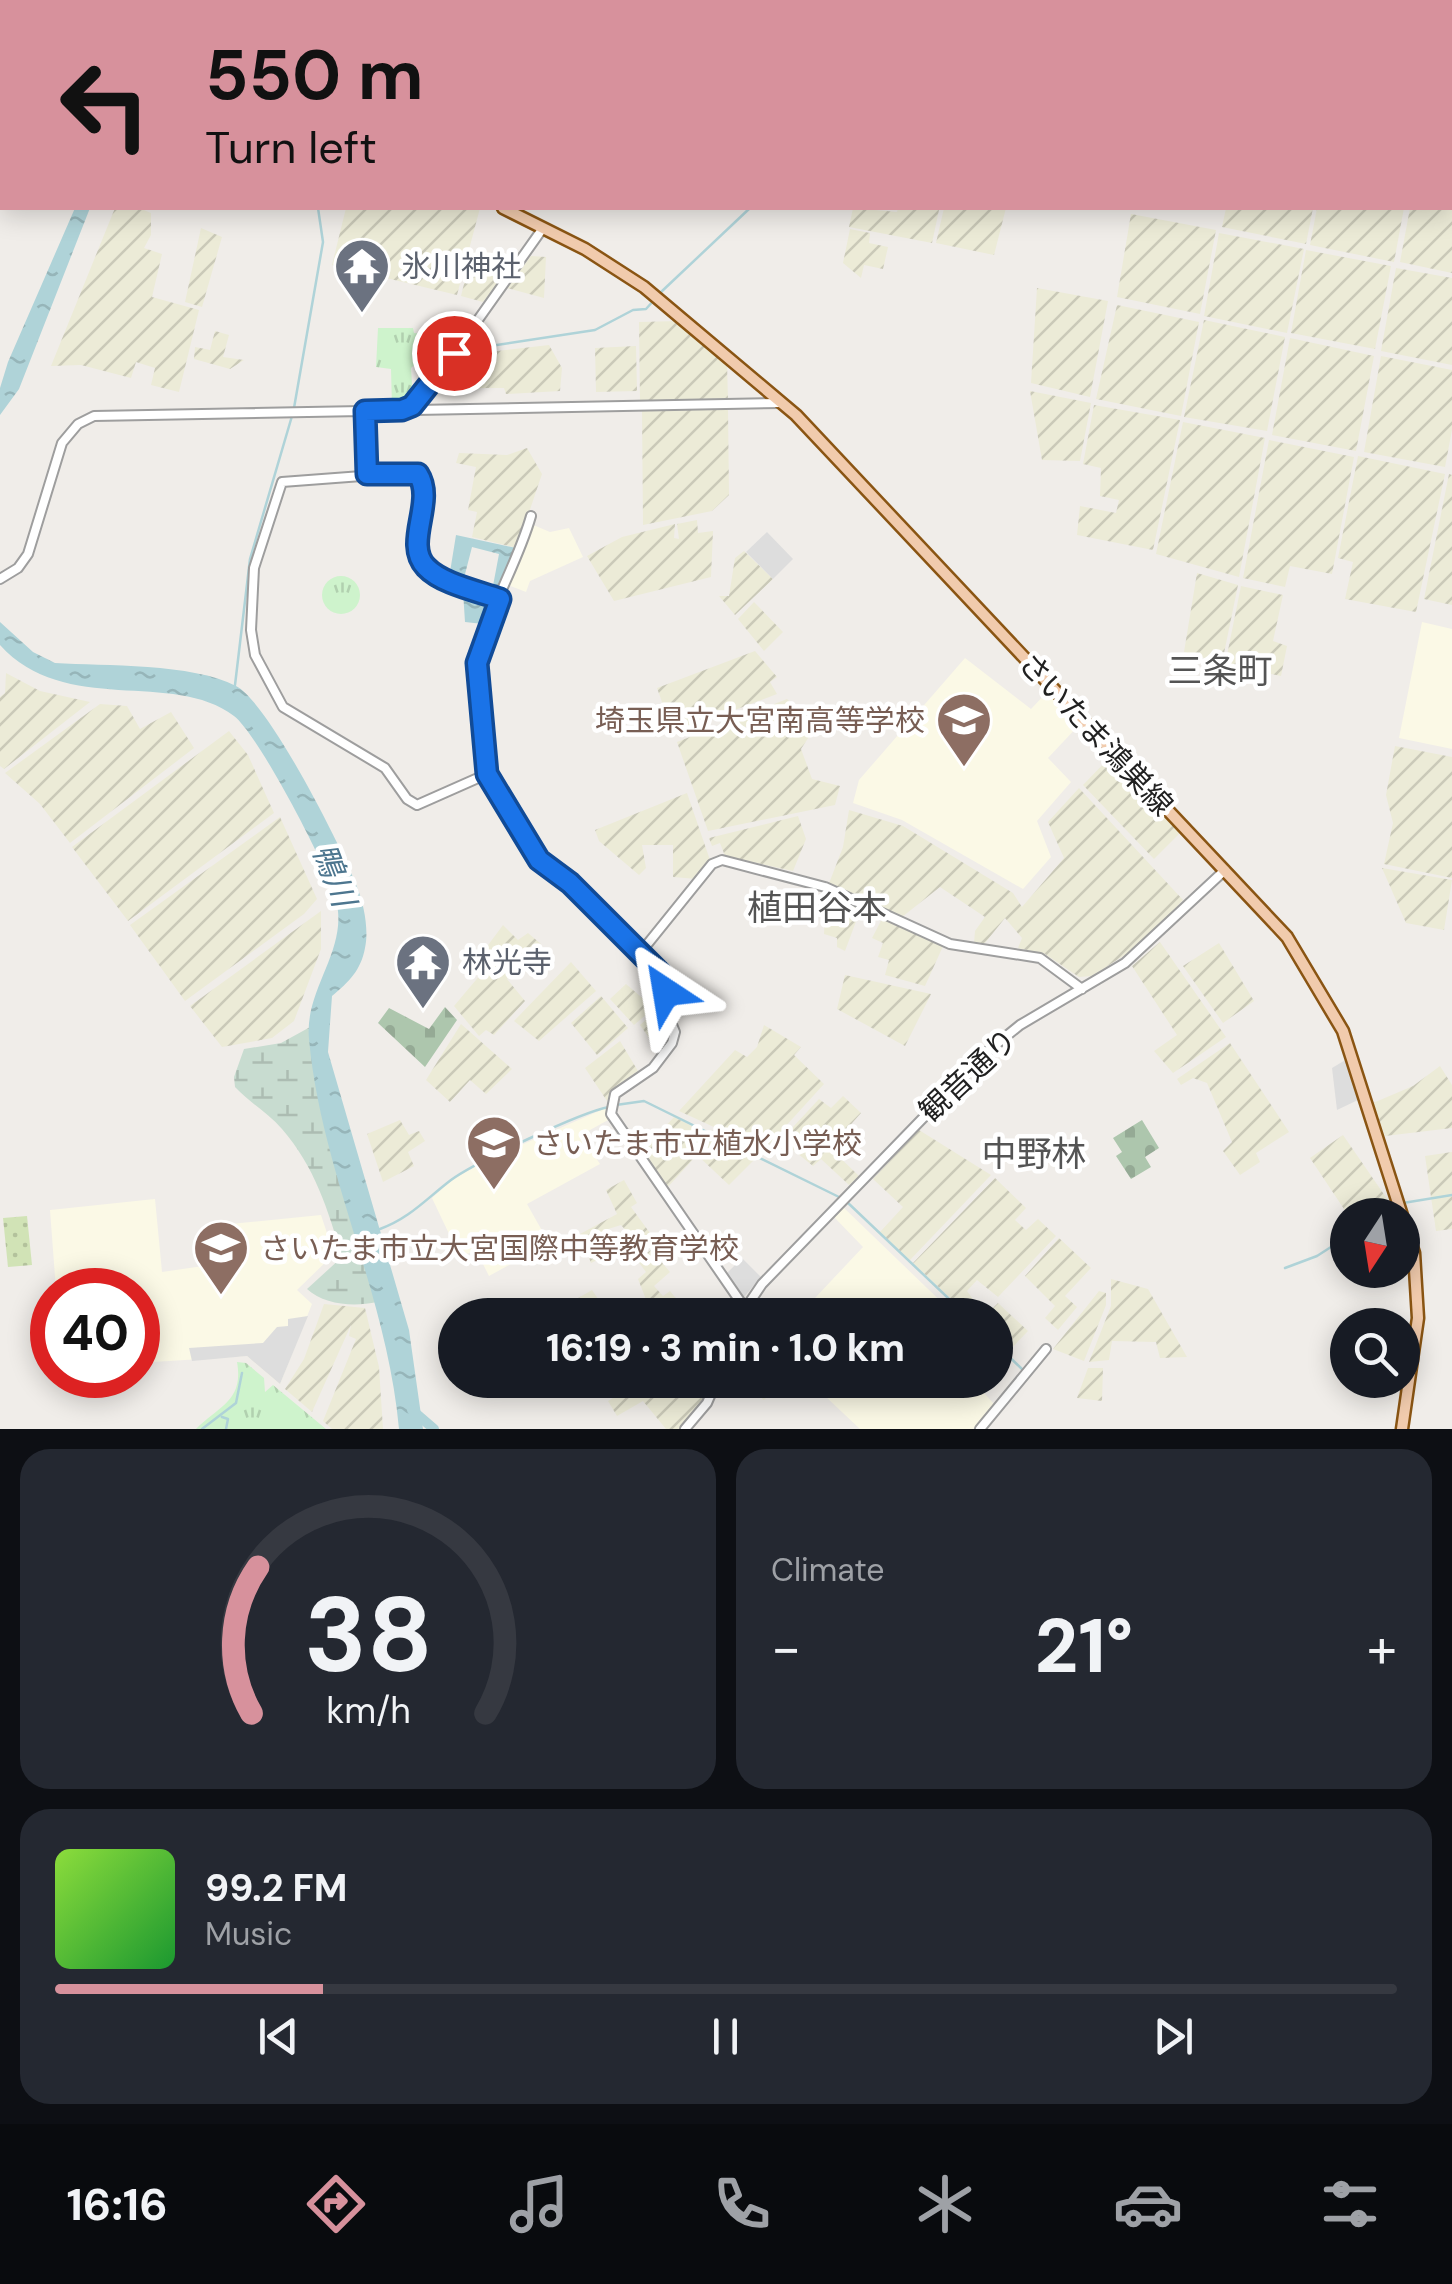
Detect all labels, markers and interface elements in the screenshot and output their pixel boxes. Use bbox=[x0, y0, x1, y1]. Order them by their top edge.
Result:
text: 550 m bbox=[205, 30, 424, 121]
icon: left bbox=[40, 40, 170, 170]
text: Turn left bbox=[205, 118, 377, 177]
temple icon: 氷川神社 bbox=[332, 236, 392, 315]
place label: 氷川神社 bbox=[401, 247, 521, 286]
pin bbox=[412, 311, 497, 396]
icon: arrive bbox=[427, 326, 482, 381]
street label: さいたま鴻巣線 bbox=[1010, 644, 1182, 824]
district label: 三条町 bbox=[1167, 648, 1273, 694]
school or university icon: 埼玉県立大宮南高等学校 bbox=[934, 690, 994, 769]
place label: 埼玉県立大宮南高等学校 bbox=[595, 701, 925, 740]
water label: 鴨川 bbox=[303, 838, 366, 915]
district label: 植田谷本 bbox=[747, 885, 887, 931]
temple icon: 林光寺 bbox=[393, 932, 453, 1011]
position arrow bbox=[614, 940, 718, 1044]
place label: 林光寺 bbox=[462, 943, 552, 982]
street label: 観音通り bbox=[911, 1020, 1025, 1130]
school or university icon: さいたま市立植水小学校 bbox=[464, 1113, 524, 1192]
place label: さいたま市立植水小学校 bbox=[533, 1124, 862, 1163]
district label: 中野林 bbox=[981, 1131, 1087, 1177]
north arrow bbox=[1330, 1198, 1420, 1288]
map controls bbox=[1330, 1198, 1420, 1398]
school or university icon: さいたま市立大宮国際中等教育学校 bbox=[191, 1218, 251, 1297]
place label: さいたま市立大宮国際中等教育学校 bbox=[260, 1229, 739, 1268]
speed limit sign: 40 bbox=[30, 1268, 160, 1398]
button: search bbox=[1330, 1308, 1420, 1398]
text: 16:19 · 3 min · 1.0 km bbox=[546, 1323, 905, 1373]
text: Climate bbox=[771, 1549, 885, 1591]
text: 38 bbox=[304, 1568, 432, 1703]
text: 21° bbox=[1035, 1598, 1133, 1695]
text: − bbox=[771, 1612, 801, 1684]
text: + bbox=[1367, 1612, 1397, 1684]
text: km/h bbox=[326, 1688, 410, 1734]
text: 99.2 FM bbox=[205, 1863, 347, 1913]
text: Music bbox=[205, 1913, 292, 1955]
icon: previous bbox=[251, 2009, 306, 2064]
icon: pause bbox=[698, 2009, 753, 2064]
icon: next bbox=[1146, 2009, 1201, 2064]
icon: directions bbox=[301, 2169, 371, 2239]
icon: music bbox=[504, 2169, 574, 2239]
icon: phone bbox=[707, 2169, 777, 2239]
icon: climate bbox=[910, 2169, 980, 2239]
icon: car bbox=[1113, 2169, 1183, 2239]
icon: filters bbox=[1315, 2169, 1385, 2239]
text: 16:16 bbox=[66, 2175, 168, 2234]

